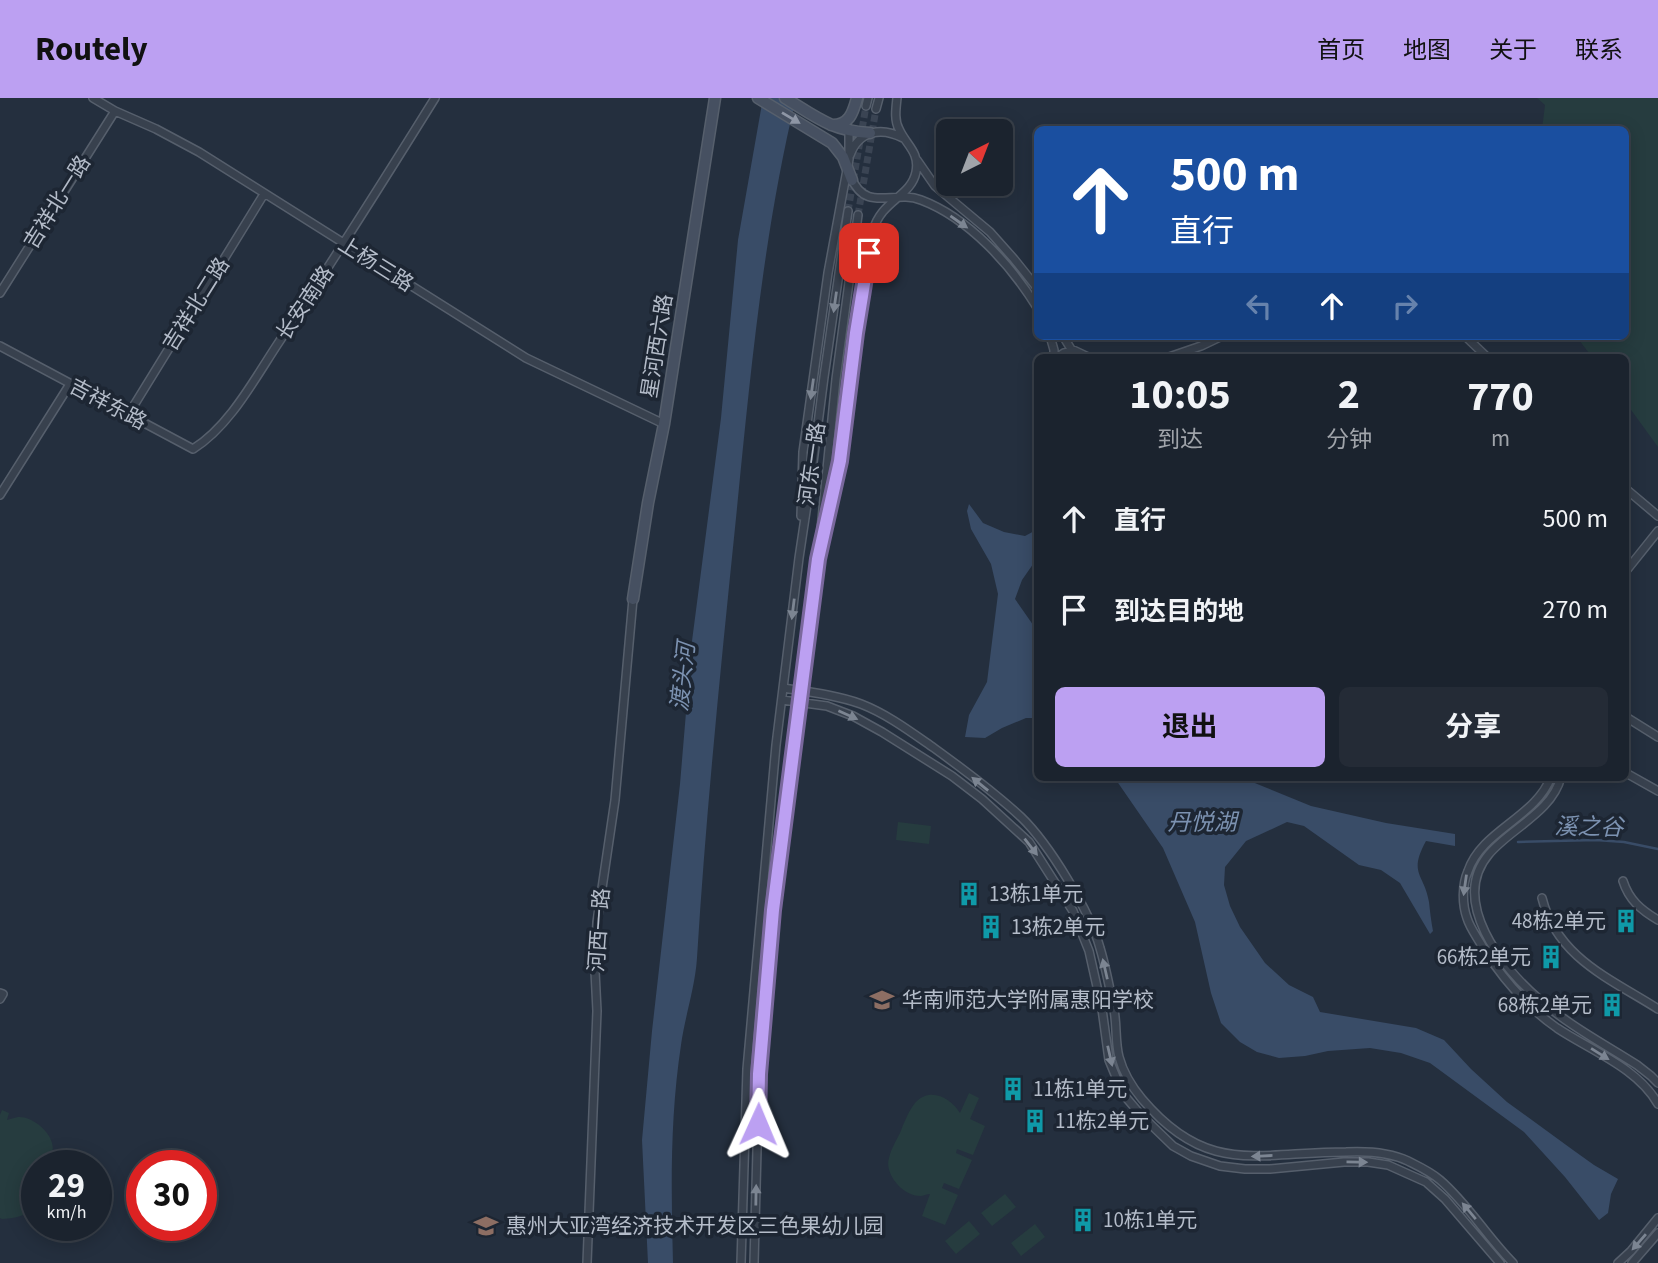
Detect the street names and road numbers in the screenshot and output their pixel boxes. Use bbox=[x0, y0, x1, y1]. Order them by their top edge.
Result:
street label: 吉祥北一路 bbox=[16, 150, 98, 254]
street label: 上杨三路 bbox=[332, 229, 420, 299]
street label: 吉祥北二路 bbox=[155, 252, 237, 356]
street label: 长安南路 bbox=[269, 260, 341, 346]
street label: 星河西六路 bbox=[634, 292, 680, 400]
street label: 吉祥东路 bbox=[64, 371, 152, 437]
street label: 河东一路 bbox=[791, 420, 833, 508]
street label: 河西一路 bbox=[581, 887, 617, 973]

